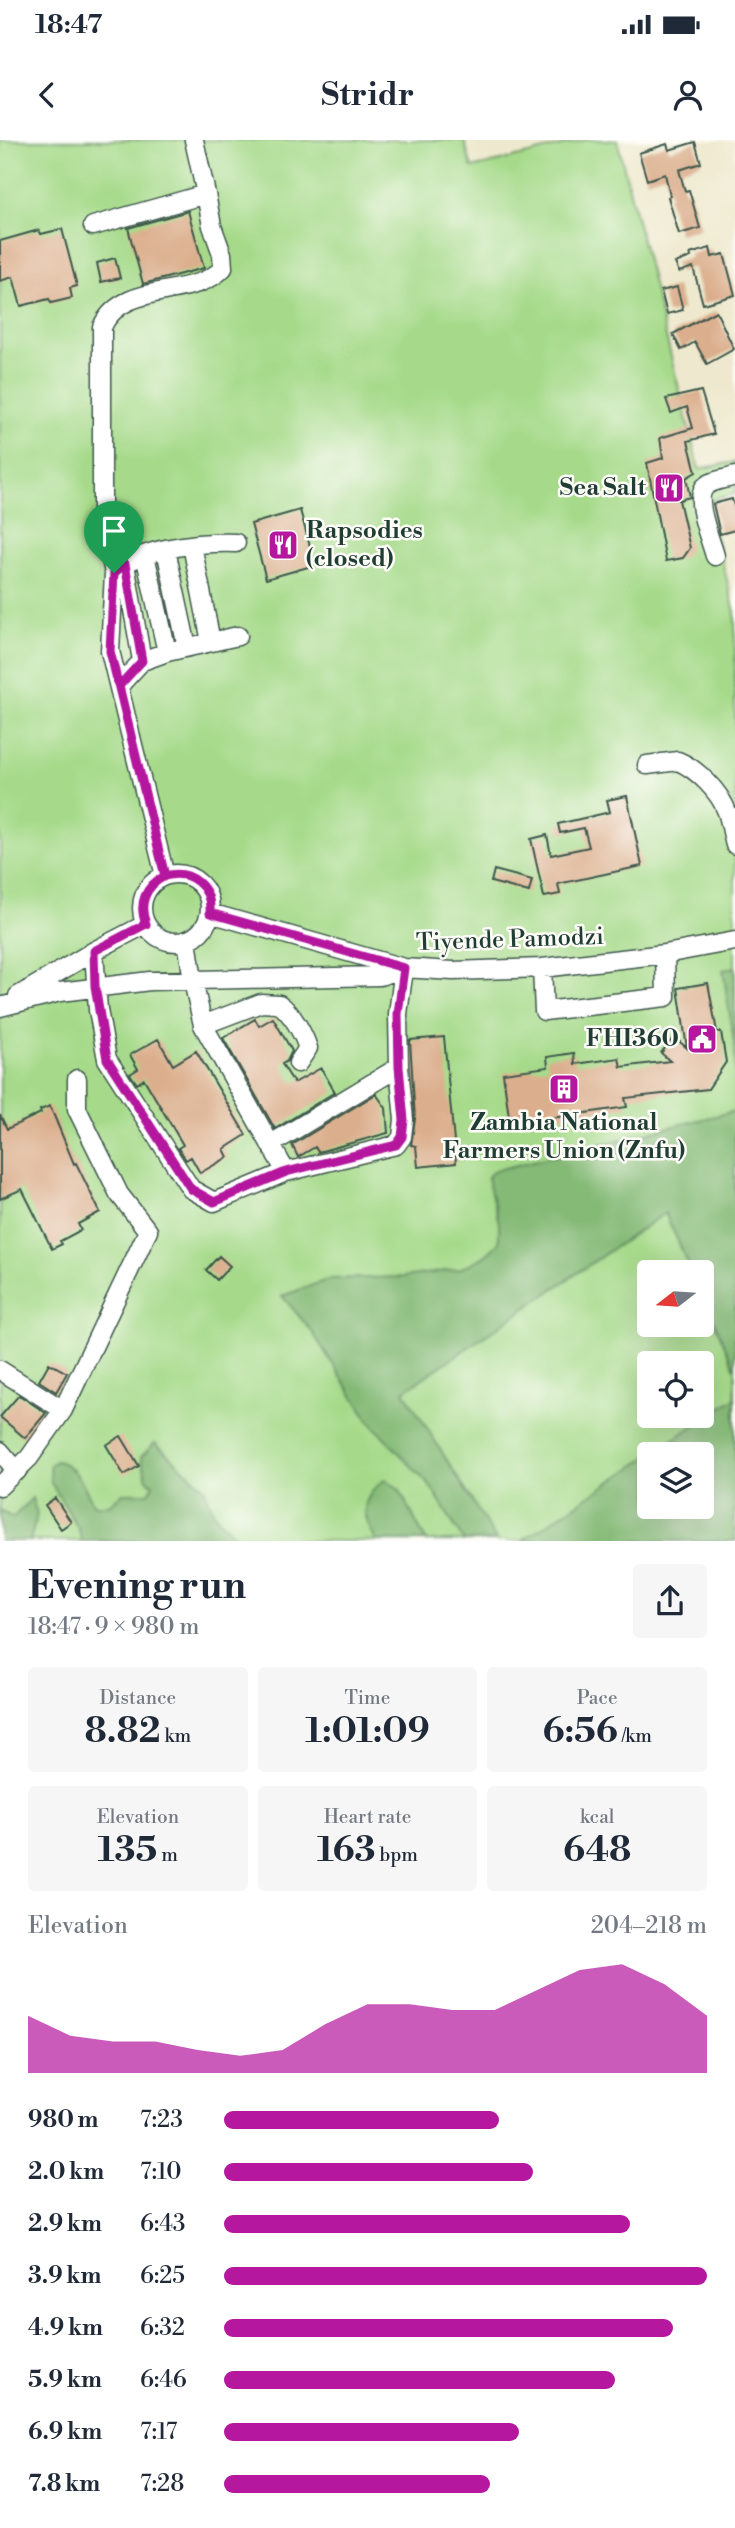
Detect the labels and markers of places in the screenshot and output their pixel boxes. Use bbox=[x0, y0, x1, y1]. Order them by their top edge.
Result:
restaurant icon: Sea Salt bbox=[652, 471, 686, 505]
place label: Sea Salt bbox=[560, 473, 646, 503]
pin bbox=[84, 501, 144, 573]
place label: Rapsodies (closed) bbox=[306, 516, 423, 574]
restaurant icon: Rapsodies (closed) bbox=[266, 528, 300, 562]
public building icon: FHI360 bbox=[685, 1022, 719, 1056]
place label: FHI360 bbox=[586, 1024, 679, 1054]
building icon: Zambia National Farmers Union (Znfu) bbox=[547, 1072, 581, 1106]
place label: Zambia National Farmers Union (Znfu) bbox=[443, 1108, 685, 1166]

